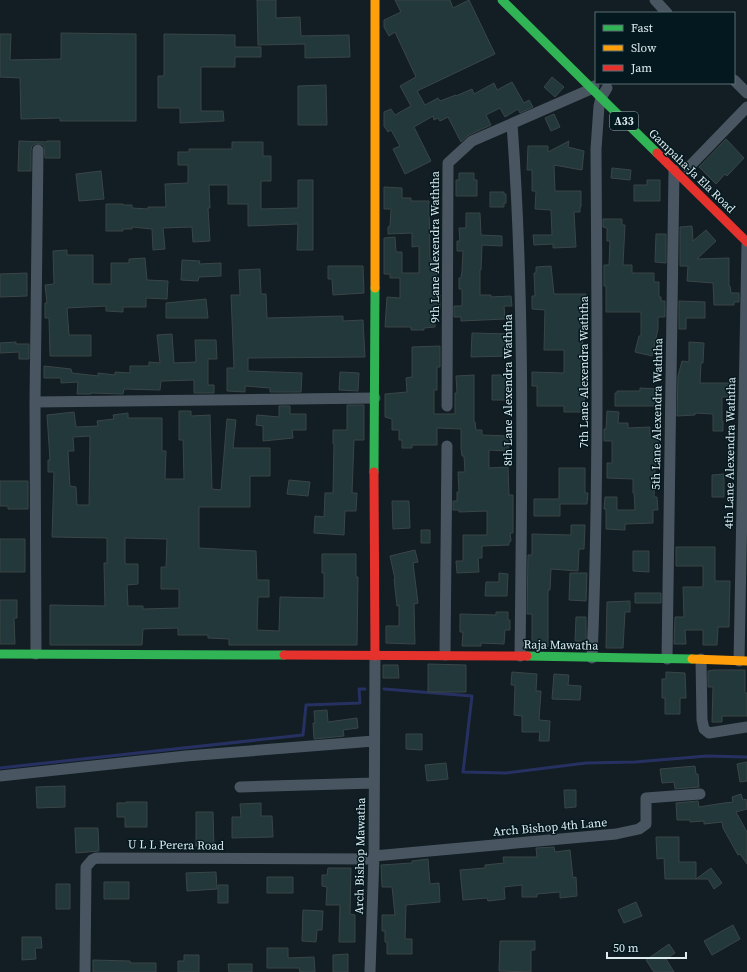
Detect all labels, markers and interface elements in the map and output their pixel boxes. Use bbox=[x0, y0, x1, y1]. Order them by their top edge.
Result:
legend bbox=[595, 12, 735, 84]
text: Fast bbox=[631, 20, 653, 36]
text: Slow bbox=[631, 40, 657, 56]
text: Jam bbox=[630, 60, 652, 76]
road number: A33 bbox=[610, 112, 638, 130]
street label: Gampaha-Ja Ela Road bbox=[645, 125, 739, 217]
street label: 9th Lane Alexendra Waththa bbox=[427, 170, 443, 323]
street label: 7th Lane Alexendra Waththa bbox=[576, 295, 592, 448]
street label: 8th Lane Alexendra Waththa bbox=[500, 313, 516, 466]
street label: 5th Lane Alexendra Waththa bbox=[648, 337, 666, 490]
street label: 4th Lane Alexendra Waththa bbox=[721, 376, 739, 529]
street label: Raja Mawatha bbox=[523, 636, 599, 654]
street label: Arch Bishop Mawatha bbox=[351, 796, 369, 915]
street label: Arch Bishop 4th Lane bbox=[492, 814, 608, 840]
street label: U L L Perera Road bbox=[128, 836, 225, 854]
scale bar bbox=[607, 934, 686, 960]
text: 50 m bbox=[613, 940, 639, 956]

